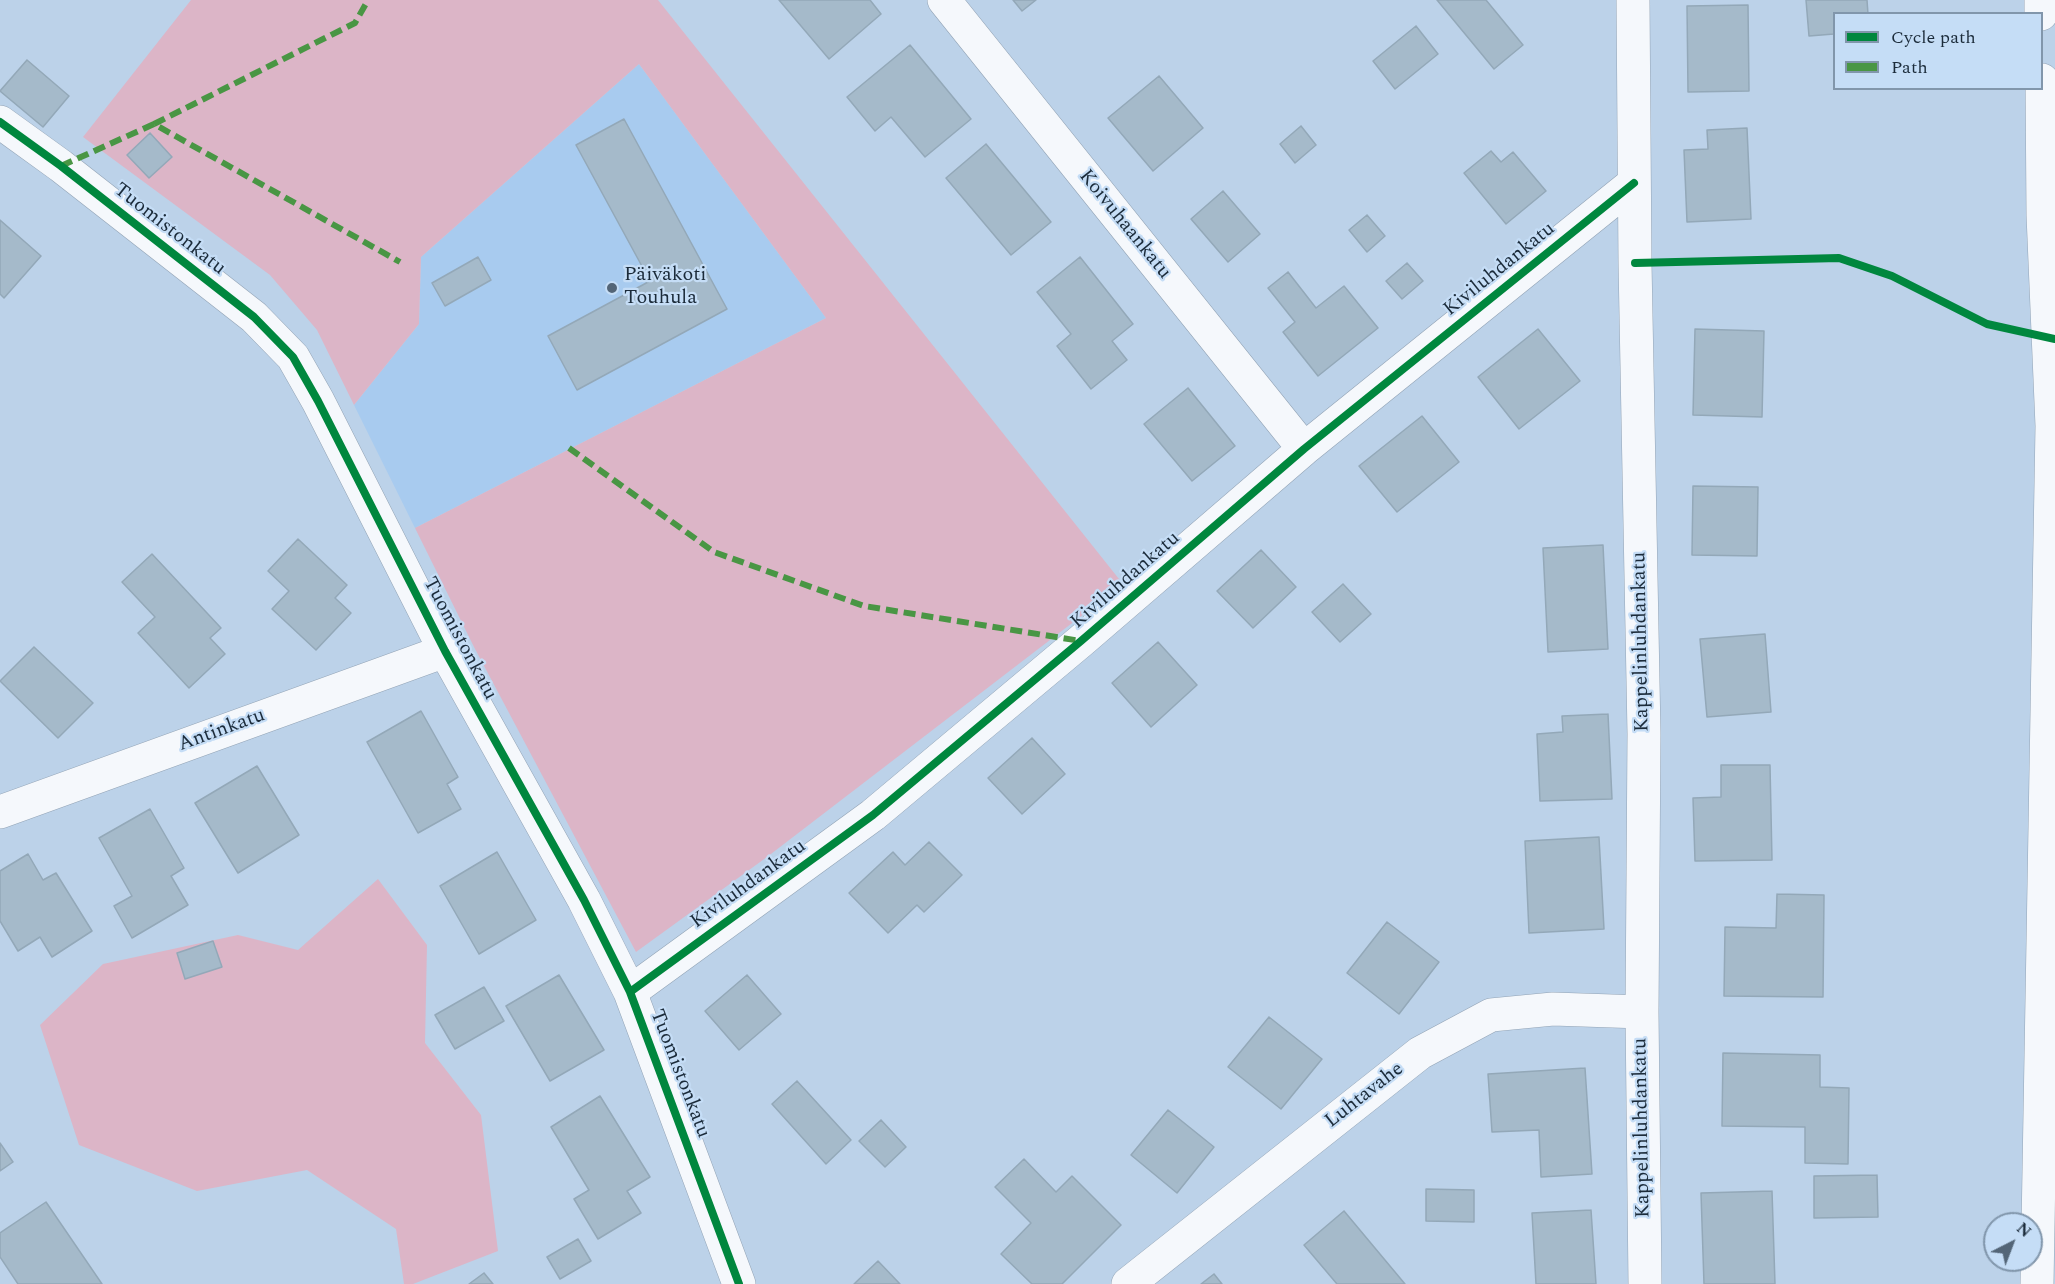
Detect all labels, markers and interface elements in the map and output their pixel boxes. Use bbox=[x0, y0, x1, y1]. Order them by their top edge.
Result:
legend bbox=[1833, 12, 2043, 90]
text: Cycle path bbox=[1891, 24, 1976, 51]
text: Path bbox=[1891, 54, 1928, 81]
street label: Koivuhaankatu bbox=[1073, 166, 1175, 284]
street label: Tuomistonkatu bbox=[108, 179, 230, 281]
street label: Kiviluhdankatu bbox=[1439, 218, 1561, 322]
place label: Päiväkoti Touhula bbox=[624, 264, 707, 311]
marker: Päiväkoti Touhula bbox=[605, 281, 619, 295]
street label: Kiviluhdankatu bbox=[1067, 527, 1185, 635]
street label: Kappelinluhdankatu bbox=[1628, 552, 1656, 732]
street label: Tuomistonkatu bbox=[417, 574, 501, 704]
street label: Antinkatu bbox=[175, 704, 269, 758]
street label: Kiviluhdankatu bbox=[687, 835, 811, 935]
street label: Tuomistonkatu bbox=[644, 1006, 714, 1142]
street label: Kappelinluhdankatu bbox=[1629, 1038, 1657, 1218]
street label: Luhtavahe bbox=[1321, 1058, 1409, 1134]
north arrow bbox=[1983, 1212, 2043, 1272]
text: N bbox=[2011, 1217, 2037, 1243]

